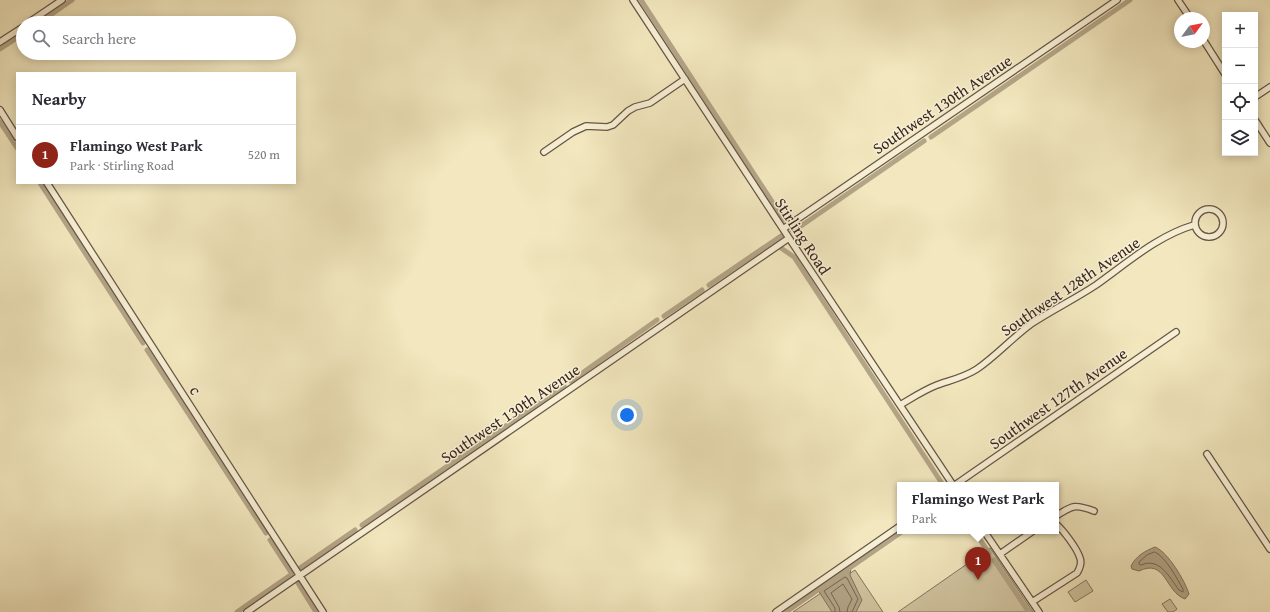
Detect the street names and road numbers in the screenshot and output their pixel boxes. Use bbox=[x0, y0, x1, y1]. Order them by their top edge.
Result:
street label: Southwest 130th Avenue bbox=[867, 48, 1017, 160]
street label: Stirling Road bbox=[769, 193, 837, 280]
street label: Southwest 128th Avenue bbox=[995, 230, 1145, 342]
street label: Southwest 127th Avenue bbox=[984, 341, 1132, 455]
street label: Southwest 130th Avenue bbox=[435, 357, 585, 469]
street label: c bbox=[184, 380, 208, 400]

